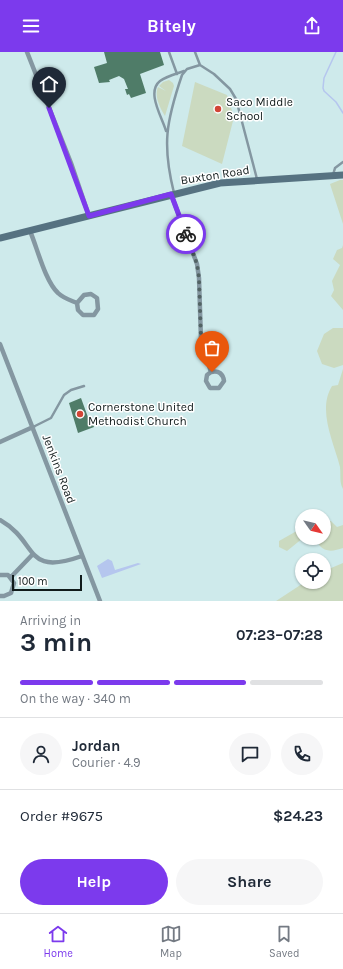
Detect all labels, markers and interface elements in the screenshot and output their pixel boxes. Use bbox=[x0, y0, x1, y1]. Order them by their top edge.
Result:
icon: menu bbox=[20, 15, 42, 37]
text: Bitely bbox=[147, 15, 196, 37]
icon: share bbox=[301, 15, 323, 37]
pin bbox=[32, 67, 66, 108]
icon: home bbox=[38, 73, 60, 95]
place label: Saco Middle School bbox=[226, 95, 293, 123]
marker: Saco Middle School bbox=[213, 104, 223, 114]
street label: Buxton Road bbox=[180, 163, 250, 187]
courier bbox=[166, 214, 206, 254]
icon: bike bbox=[175, 223, 197, 245]
pin bbox=[195, 331, 229, 372]
icon: bag bbox=[201, 337, 223, 359]
place label: Cornerstone United Methodist Church bbox=[88, 400, 194, 428]
marker: Cornerstone United Methodist Church bbox=[75, 409, 85, 419]
street label: Jenkins Road bbox=[39, 433, 79, 505]
north arrow bbox=[295, 509, 331, 545]
map controls bbox=[295, 509, 331, 589]
button: locate bbox=[295, 553, 331, 589]
scale bar bbox=[12, 573, 82, 592]
text: 100 m bbox=[18, 575, 48, 588]
text: Arriving in bbox=[20, 613, 81, 628]
text: 07:23–07:28 bbox=[236, 626, 323, 644]
text: 3 min bbox=[20, 627, 92, 658]
text: On the way · 340 m bbox=[20, 691, 131, 706]
button: person bbox=[20, 733, 62, 775]
button: chat bbox=[229, 733, 271, 775]
button: phone bbox=[281, 733, 323, 775]
text: Jordan bbox=[72, 737, 120, 755]
text: Courier · 4.9 bbox=[72, 755, 141, 770]
text: Order #9675 bbox=[20, 807, 103, 825]
text: $24.23 bbox=[273, 807, 323, 825]
button: Help bbox=[20, 859, 168, 905]
button: Share bbox=[176, 859, 323, 905]
tab: Home bbox=[44, 923, 73, 960]
tab: Map bbox=[160, 923, 182, 960]
tab: Saved bbox=[269, 923, 299, 960]

